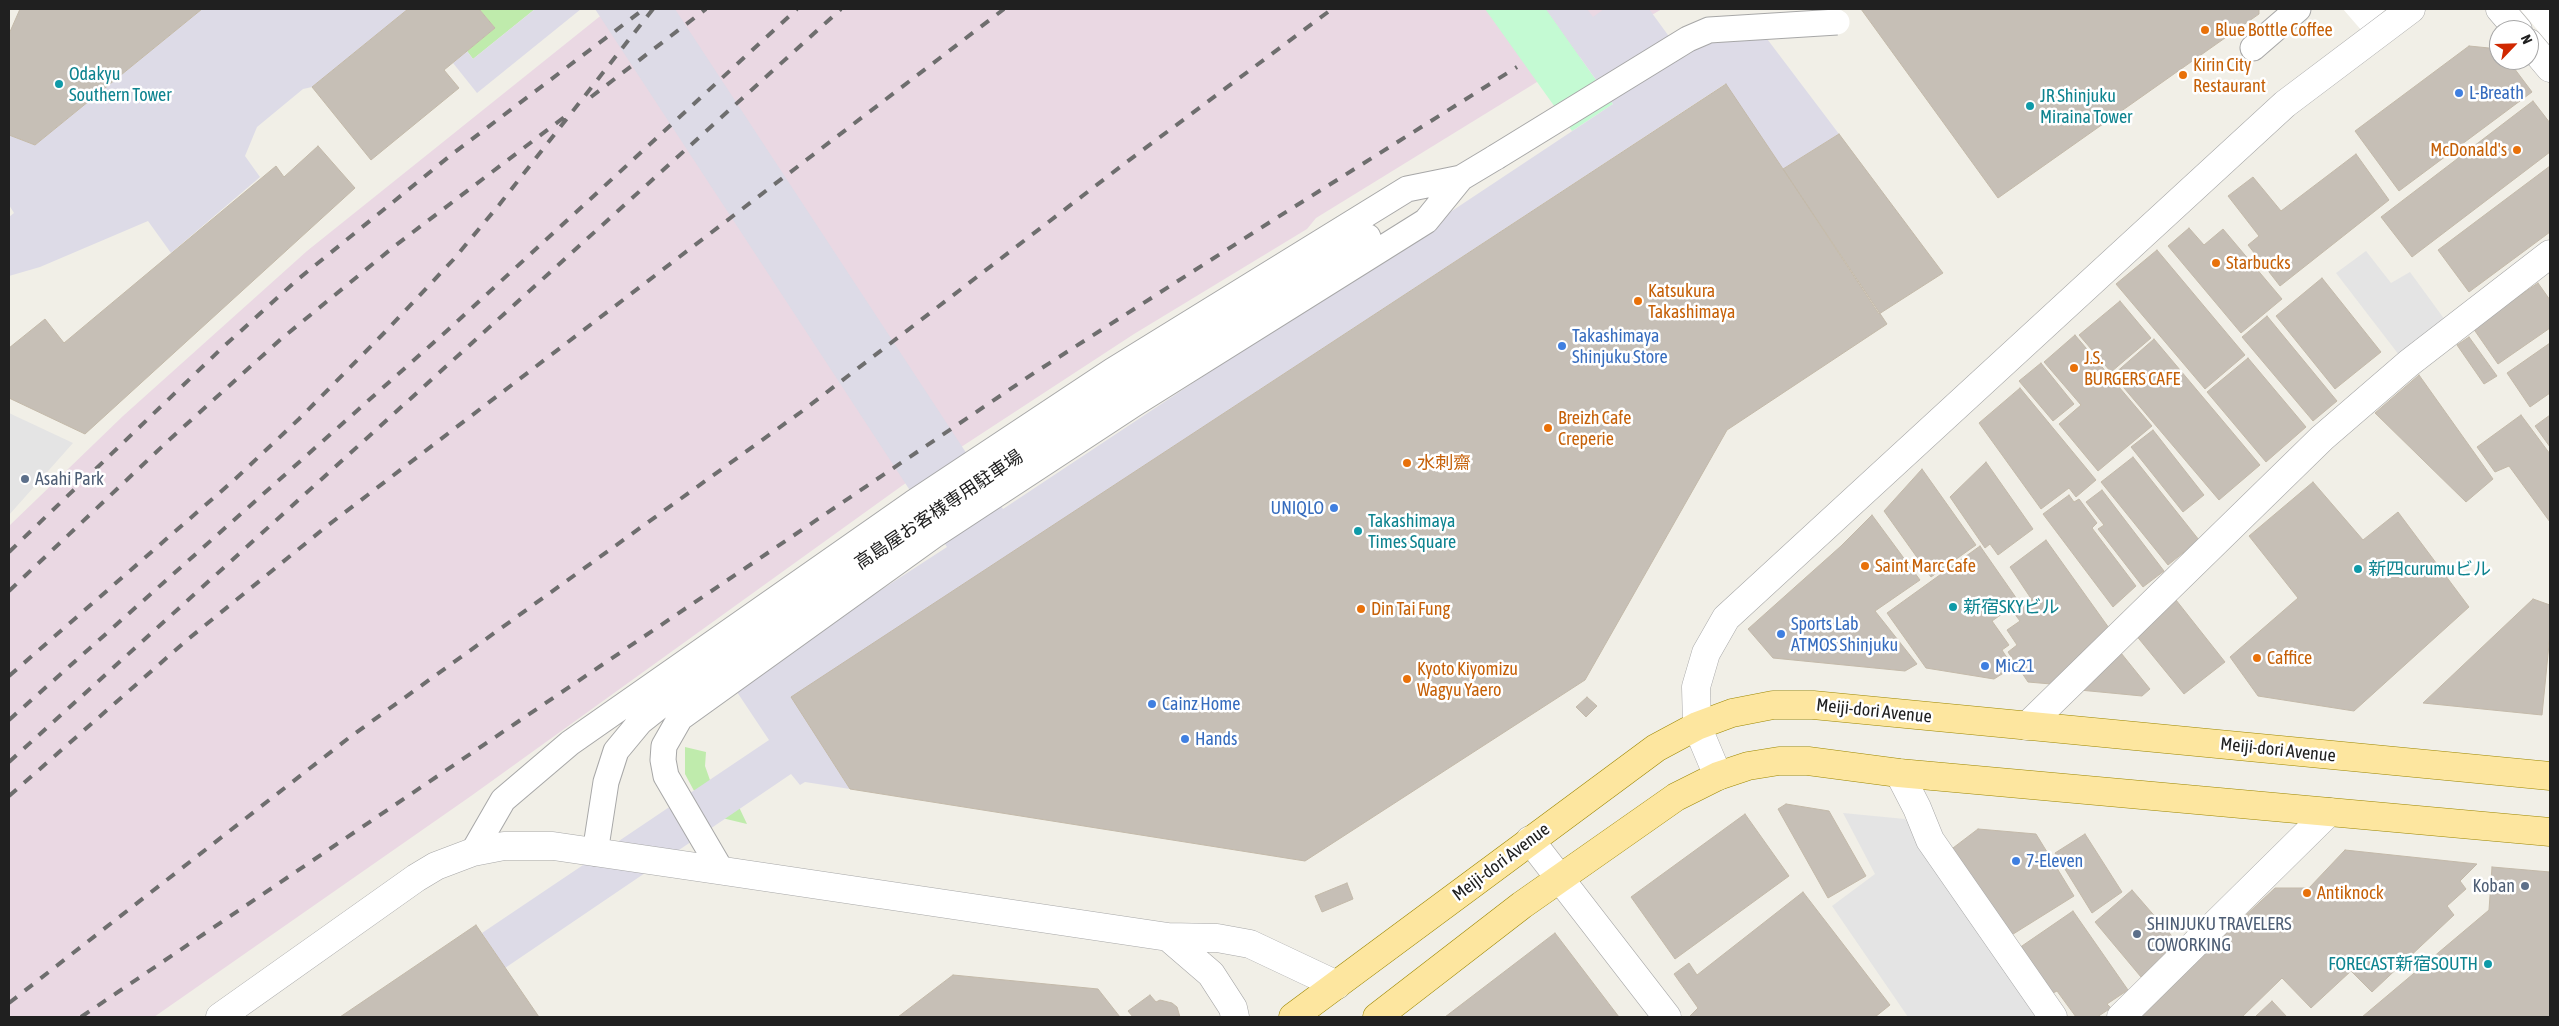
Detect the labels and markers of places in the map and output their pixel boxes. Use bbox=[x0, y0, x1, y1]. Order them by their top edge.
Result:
place label: Blue Bottle Coffee bbox=[2215, 19, 2333, 41]
marker: Blue Bottle Coffee bbox=[2199, 24, 2211, 36]
place label: Kirin City Restaurant bbox=[2193, 54, 2266, 96]
place label: Odakyu Southern Tower bbox=[69, 63, 171, 106]
marker: Kirin City Restaurant bbox=[2177, 69, 2189, 81]
marker: Odakyu Southern Tower bbox=[53, 78, 65, 90]
place label: L-Breath bbox=[2469, 82, 2524, 104]
place label: JR Shinjuku Miraina Tower bbox=[2040, 85, 2132, 128]
marker: L-Breath bbox=[2453, 87, 2465, 99]
marker: JR Shinjuku Miraina Tower bbox=[2024, 100, 2036, 112]
place label: McDonald's bbox=[2430, 139, 2507, 161]
marker: McDonald's bbox=[2511, 144, 2523, 156]
place label: Starbucks bbox=[2226, 252, 2291, 274]
marker: Starbucks bbox=[2210, 257, 2222, 269]
place label: Katsukura Takashimaya bbox=[1648, 280, 1735, 322]
marker: Katsukura Takashimaya bbox=[1632, 295, 1644, 307]
place label: Takashimaya Shinjuku Store bbox=[1572, 325, 1668, 368]
marker: Takashimaya Shinjuku Store bbox=[1556, 340, 1568, 352]
place label: J.S. BURGERS CAFE bbox=[2084, 347, 2180, 389]
marker: J.S. BURGERS CAFE bbox=[2068, 362, 2080, 374]
place label: Breizh Cafe Creperie bbox=[1558, 407, 1631, 449]
marker: Breizh Cafe Creperie bbox=[1542, 422, 1554, 434]
place label: 水刺齋 bbox=[1417, 452, 1471, 474]
marker: 水刺齋 bbox=[1401, 457, 1413, 469]
place label: Asahi Park bbox=[35, 468, 104, 490]
marker: Asahi Park bbox=[19, 473, 31, 485]
place label: UNIQLO bbox=[1271, 497, 1324, 519]
marker: UNIQLO bbox=[1328, 502, 1340, 514]
place label: Takashimaya Times Square bbox=[1368, 510, 1456, 552]
marker: Takashimaya Times Square bbox=[1352, 525, 1364, 537]
place label: Saint Marc Cafe bbox=[1875, 555, 1976, 577]
place label: 新四curumuビル bbox=[2368, 558, 2491, 580]
marker: Saint Marc Cafe bbox=[1859, 560, 1871, 572]
marker: 新四curumuビル bbox=[2352, 563, 2364, 575]
place label: 新宿SKYビル bbox=[1963, 596, 2059, 618]
place label: Din Tai Fung bbox=[1371, 598, 1450, 620]
marker: 新宿SKYビル bbox=[1947, 601, 1959, 613]
marker: Din Tai Fung bbox=[1355, 603, 1367, 615]
place label: Sports Lab ATMOS Shinjuku bbox=[1791, 613, 1898, 656]
marker: Sports Lab ATMOS Shinjuku bbox=[1775, 628, 1787, 640]
place label: Caffice bbox=[2267, 647, 2312, 669]
marker: Caffice bbox=[2251, 652, 2263, 664]
place label: Mic21 bbox=[1995, 655, 2035, 677]
place label: Kyoto Kiyomizu Wagyu Yaero bbox=[1417, 658, 1518, 701]
marker: Mic21 bbox=[1979, 660, 1991, 672]
marker: Kyoto Kiyomizu Wagyu Yaero bbox=[1401, 673, 1413, 685]
place label: Cainz Home bbox=[1162, 693, 1240, 715]
marker: Cainz Home bbox=[1146, 698, 1158, 710]
place label: Hands bbox=[1195, 728, 1237, 750]
marker: Hands bbox=[1179, 733, 1191, 745]
place label: 7-Eleven bbox=[2026, 850, 2083, 872]
marker: 7-Eleven bbox=[2010, 855, 2022, 867]
place label: Koban bbox=[2472, 875, 2515, 897]
marker: Koban bbox=[2519, 880, 2531, 892]
place label: Antiknock bbox=[2317, 882, 2384, 904]
marker: Antiknock bbox=[2301, 887, 2313, 899]
place label: SHINJUKU TRAVELERS COWORKING bbox=[2147, 913, 2292, 956]
marker: SHINJUKU TRAVELERS COWORKING bbox=[2131, 928, 2143, 940]
place label: FORECAST新宿SOUTH bbox=[2328, 953, 2478, 975]
marker: FORECAST新宿SOUTH bbox=[2482, 958, 2494, 970]

